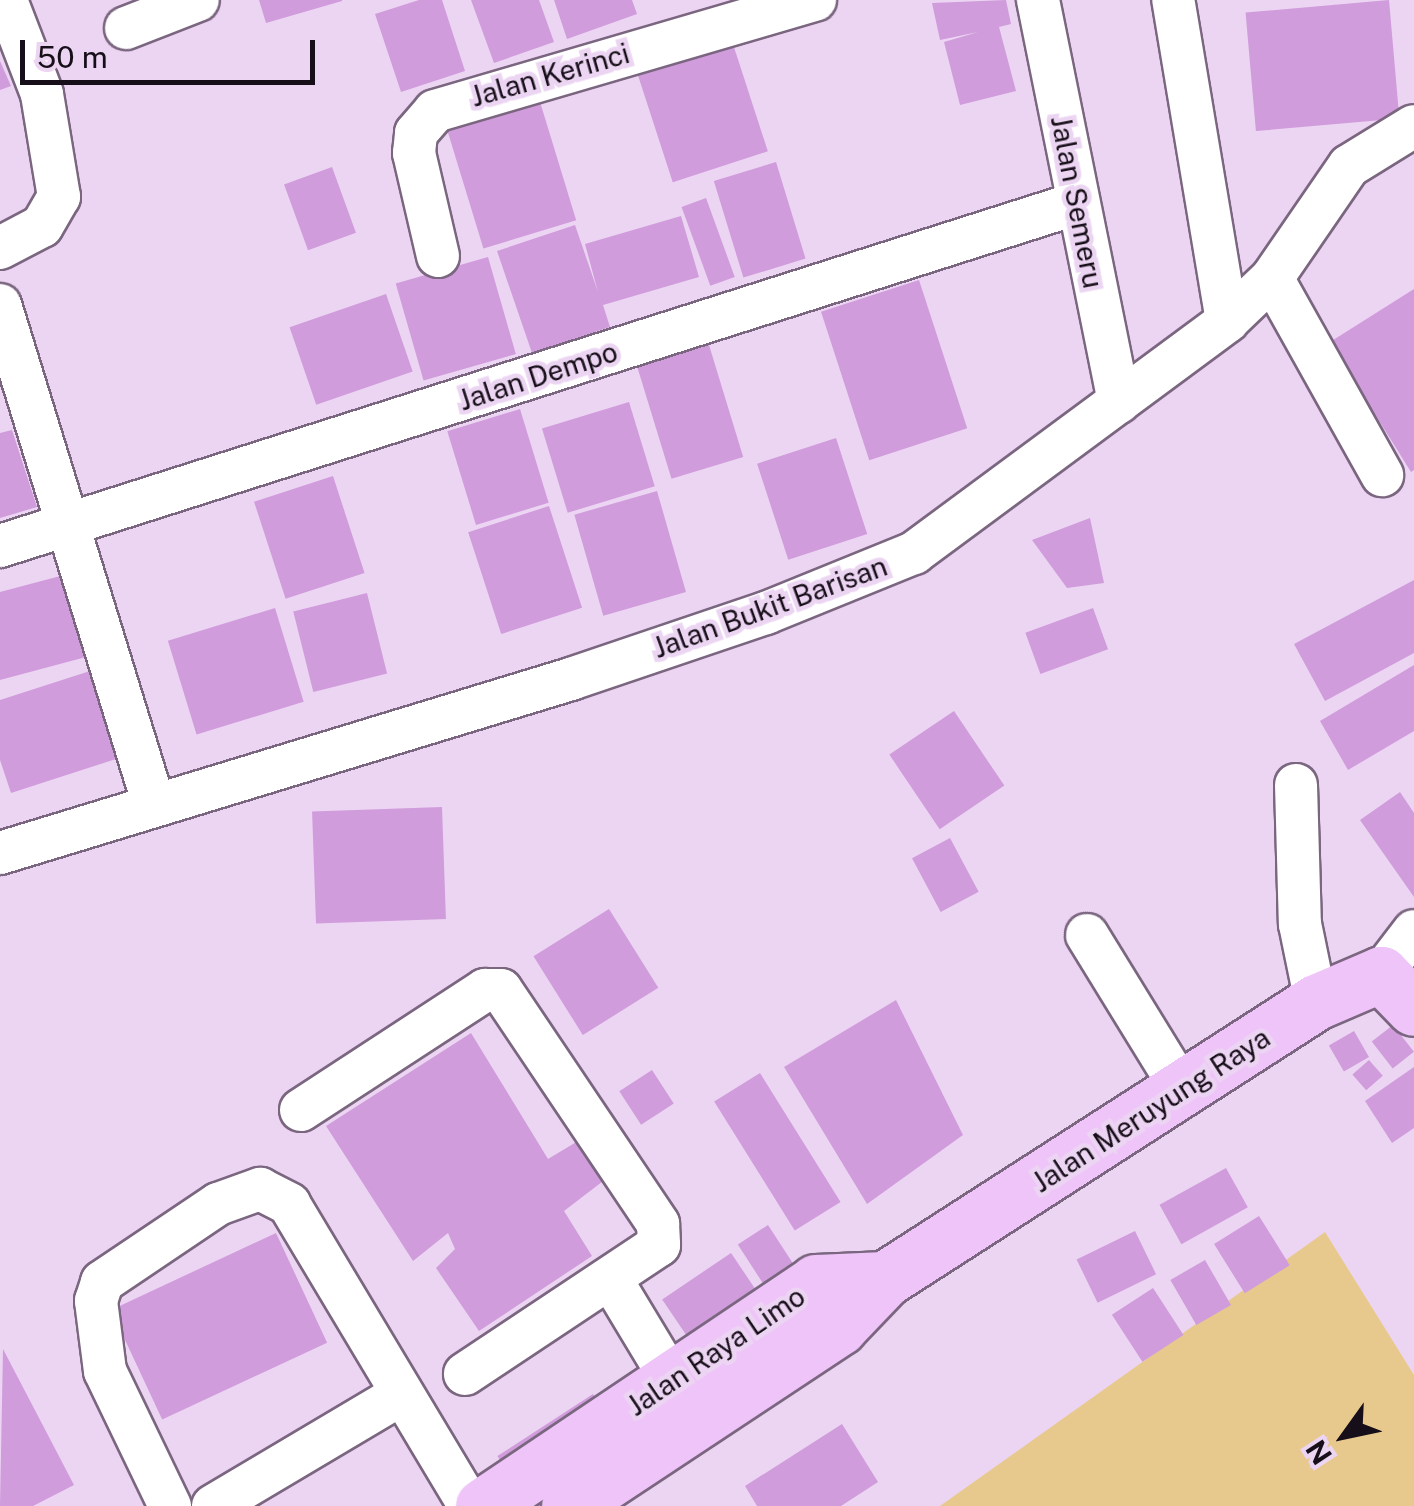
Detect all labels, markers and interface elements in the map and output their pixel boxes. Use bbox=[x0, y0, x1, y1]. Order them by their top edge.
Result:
scale bar bbox=[25, 20, 320, 82]
street label: Jalan Kerinci bbox=[467, 36, 633, 114]
text: 50 m bbox=[37, 39, 108, 75]
street label: Jalan Semeru bbox=[1044, 113, 1110, 291]
street label: Jalan Dempo bbox=[454, 335, 622, 417]
street label: Jalan Bukit Barisan bbox=[648, 549, 892, 665]
street label: Jalan Meruyung Raya bbox=[1026, 1021, 1276, 1199]
street label: Jalan Raya Limo bbox=[621, 1279, 811, 1423]
north arrow bbox=[1294, 1386, 1394, 1486]
text: N bbox=[1299, 1434, 1338, 1471]

